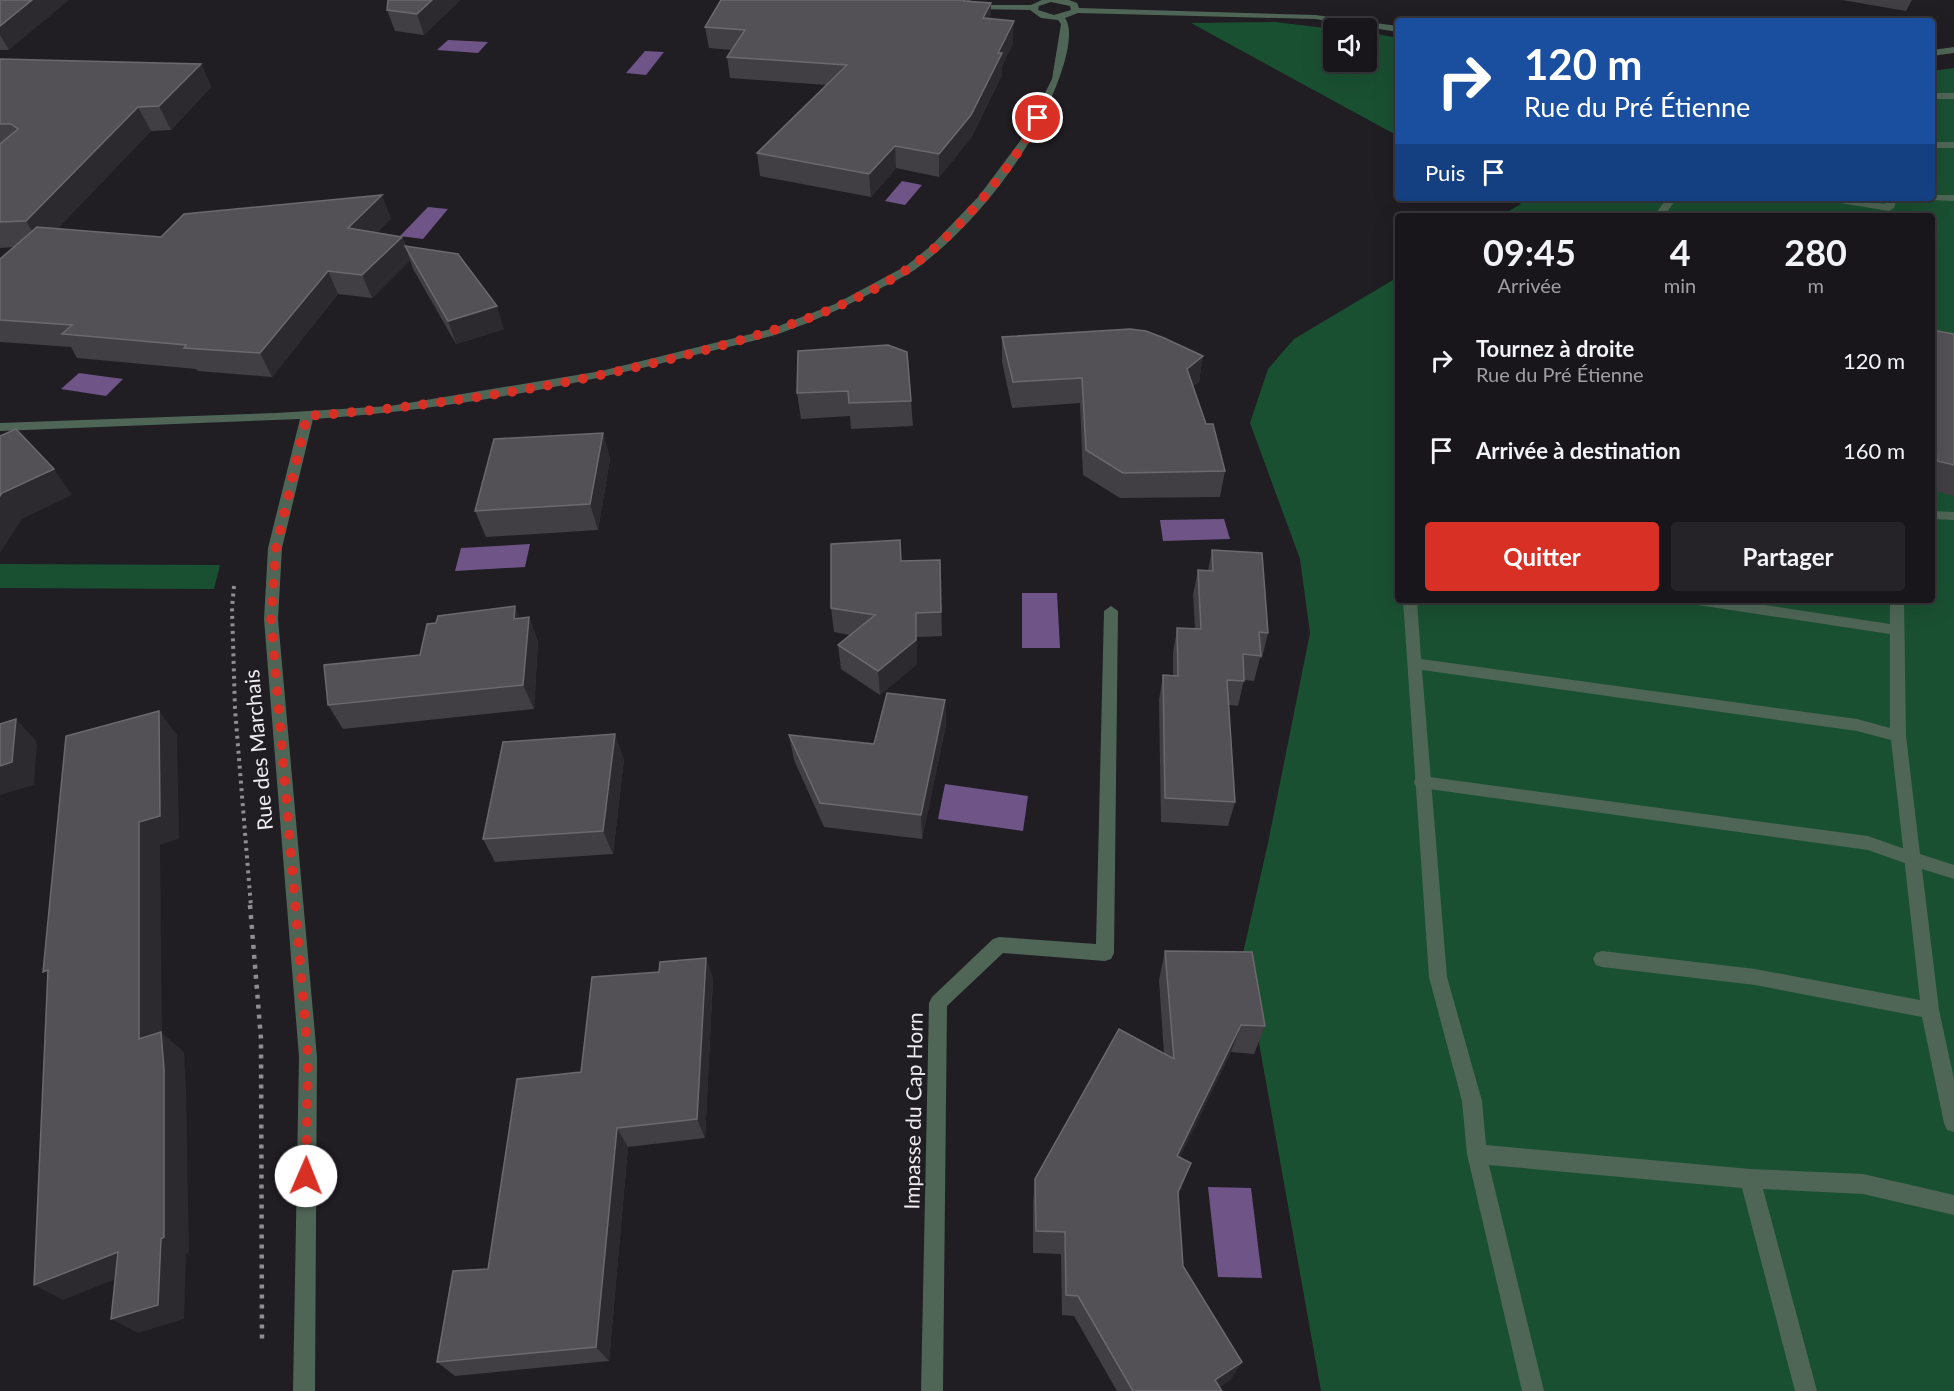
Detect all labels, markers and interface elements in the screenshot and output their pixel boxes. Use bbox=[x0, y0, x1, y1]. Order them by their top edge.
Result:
map controls bbox=[1323, 18, 1377, 72]
button: sound bbox=[1323, 18, 1377, 72]
text: 120 m bbox=[1524, 39, 1642, 89]
icon: right bbox=[1425, 42, 1503, 120]
text: Rue du Pré Étienne bbox=[1524, 90, 1750, 123]
pin bbox=[1012, 92, 1063, 143]
icon: arrive bbox=[1021, 101, 1054, 134]
icon: arrive bbox=[1477, 156, 1510, 189]
text: Puis bbox=[1425, 159, 1465, 186]
text: 09:45 bbox=[1483, 230, 1576, 274]
text: 4 bbox=[1670, 230, 1691, 274]
text: 280 bbox=[1784, 230, 1847, 274]
text: Arrivée bbox=[1497, 273, 1561, 297]
text: min bbox=[1664, 273, 1696, 297]
text: m bbox=[1807, 273, 1824, 297]
text: Tournez à droite bbox=[1476, 335, 1634, 362]
icon: right bbox=[1425, 344, 1458, 377]
text: 120 m bbox=[1843, 347, 1905, 374]
text: Rue du Pré Étienne bbox=[1476, 362, 1644, 386]
icon: arrive bbox=[1425, 434, 1458, 467]
text: Arrivée à destination bbox=[1476, 437, 1681, 464]
text: 160 m bbox=[1843, 437, 1905, 464]
button: Quitter bbox=[1425, 522, 1659, 591]
button: Partager bbox=[1671, 522, 1905, 591]
street label: Rue des Marchais bbox=[238, 669, 277, 832]
street label: Impasse du Cap Horn bbox=[898, 1012, 927, 1210]
position arrow bbox=[274, 1144, 338, 1208]

